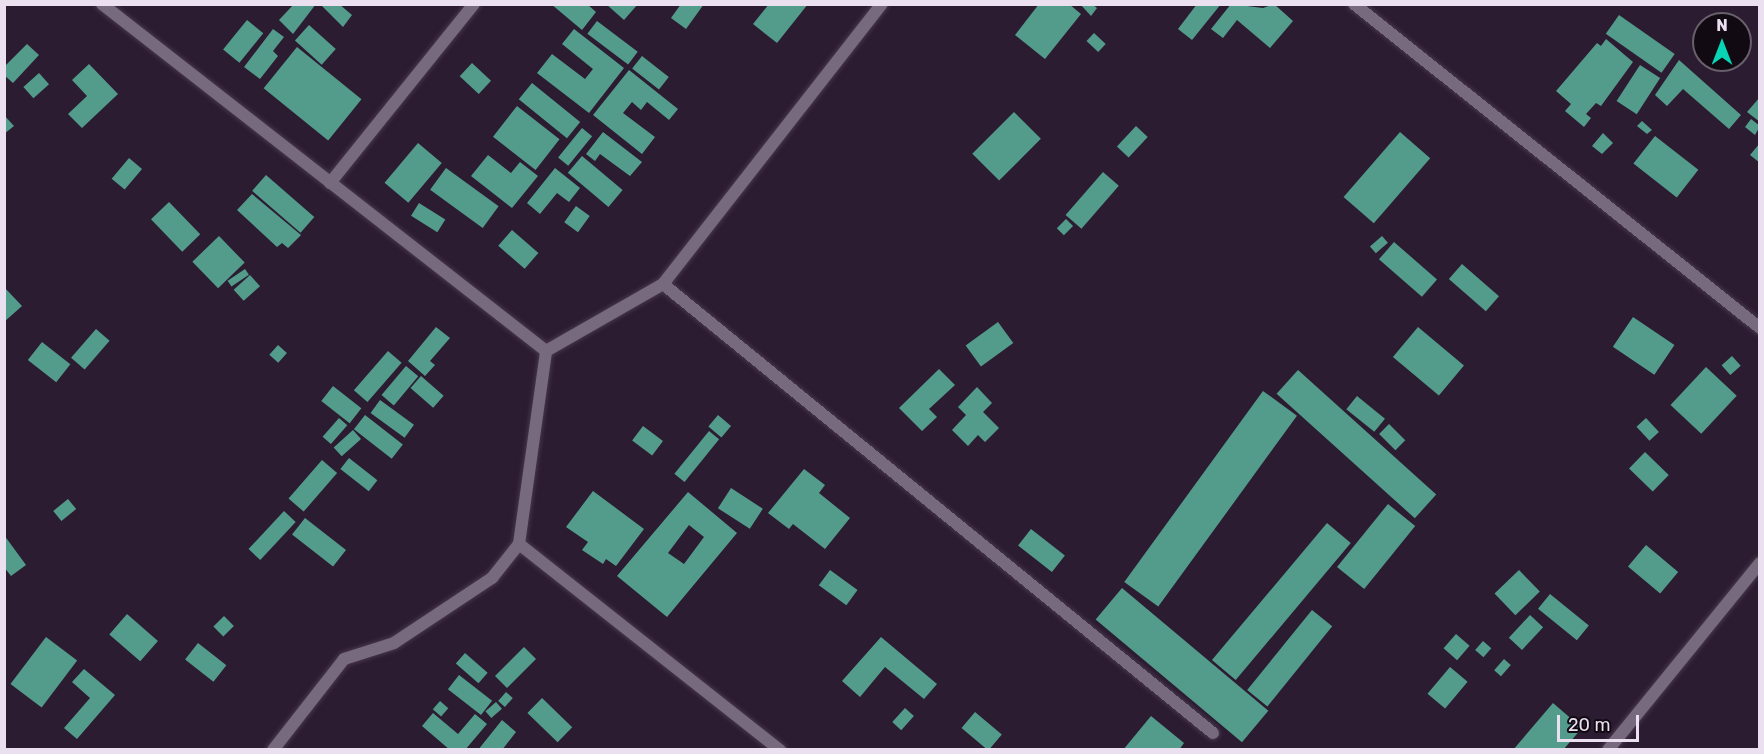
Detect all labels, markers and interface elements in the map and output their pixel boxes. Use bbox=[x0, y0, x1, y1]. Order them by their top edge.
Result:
north arrow bbox=[1692, 12, 1752, 72]
text: N bbox=[1716, 16, 1728, 35]
scale bar bbox=[1560, 703, 1642, 741]
text: 20 m bbox=[1568, 714, 1610, 736]

